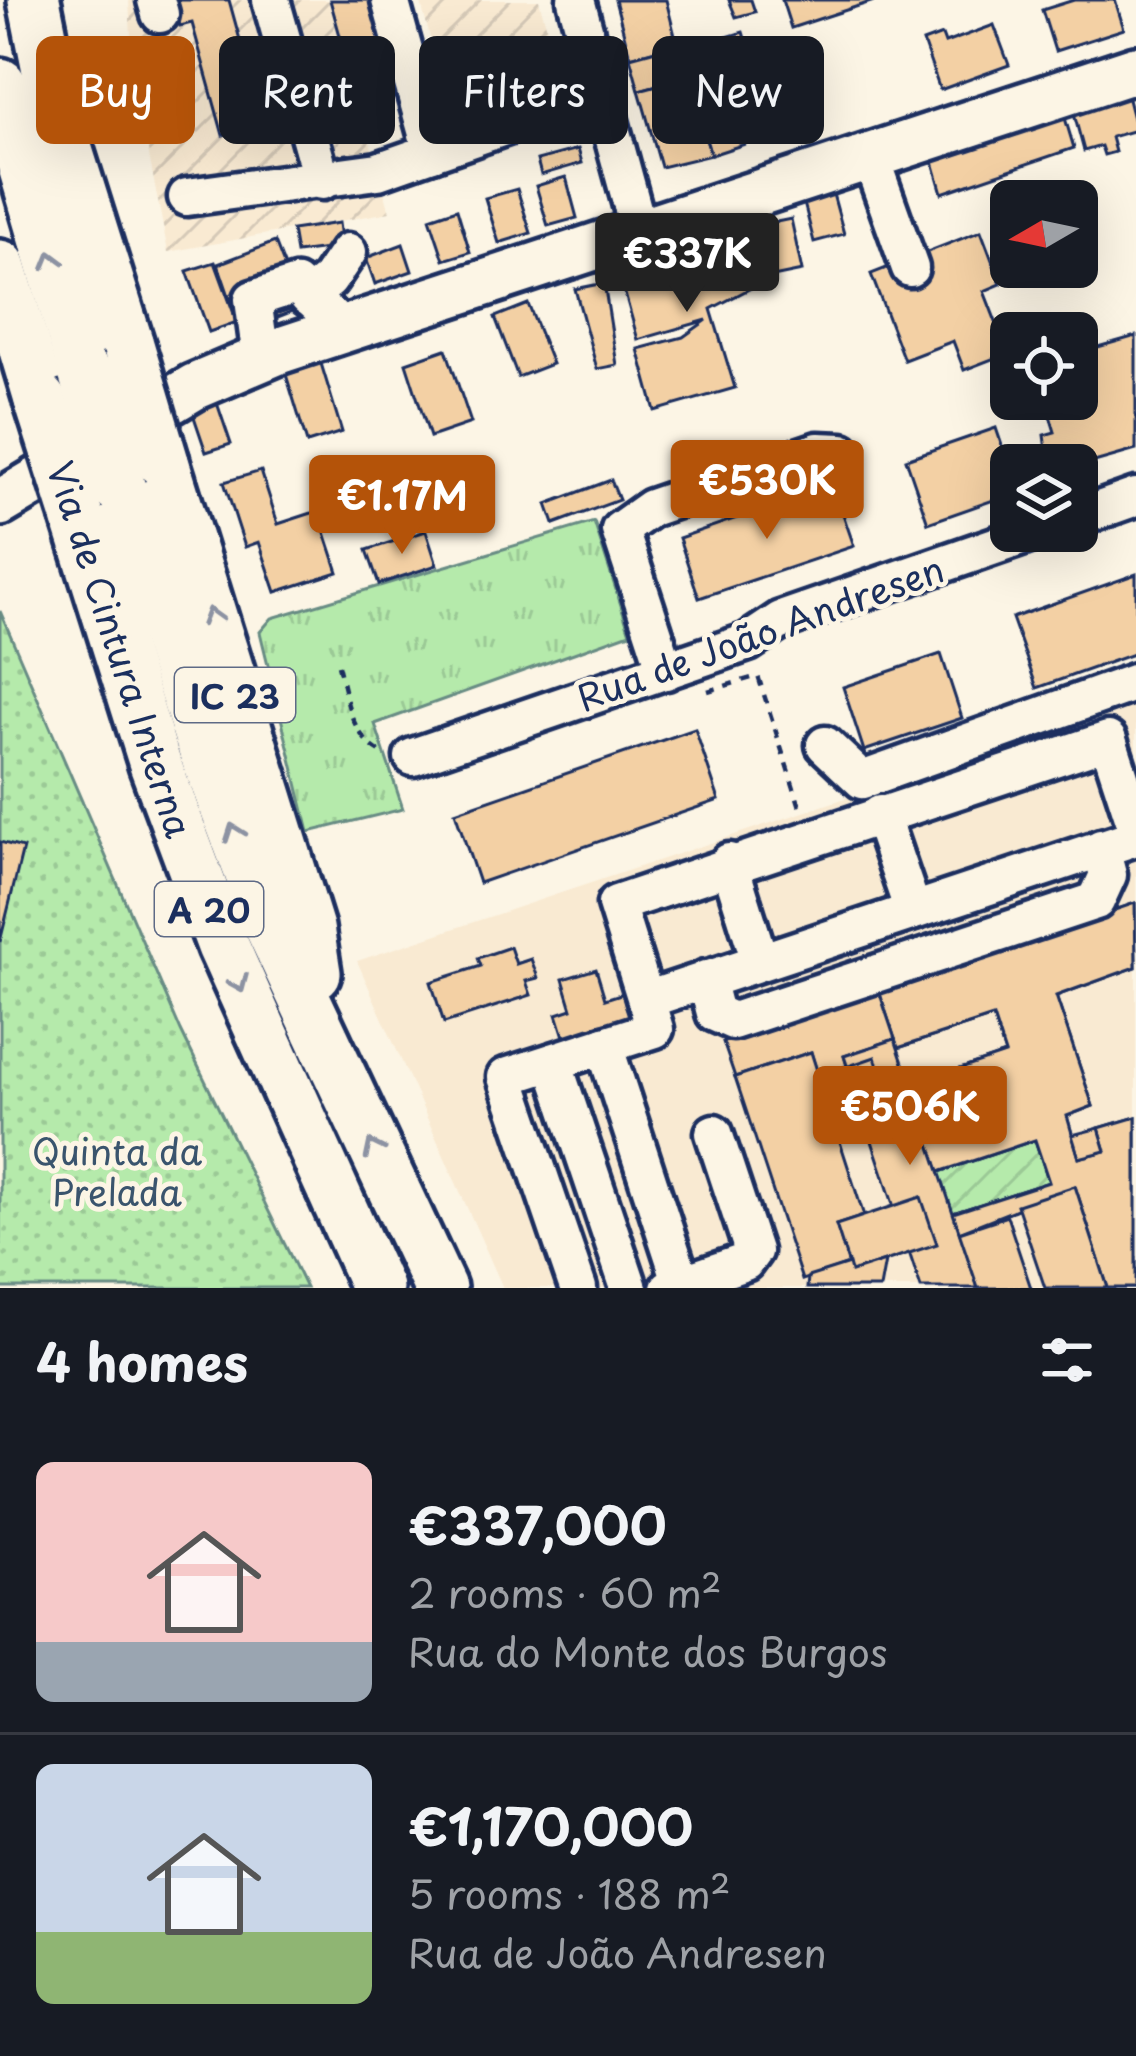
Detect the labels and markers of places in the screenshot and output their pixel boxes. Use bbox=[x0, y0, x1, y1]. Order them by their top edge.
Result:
pin: €337K bbox=[603, 213, 771, 315]
pin: €530K bbox=[683, 440, 851, 542]
pin: €1.17M bbox=[304, 455, 500, 557]
pin: €506K bbox=[826, 1066, 994, 1168]

